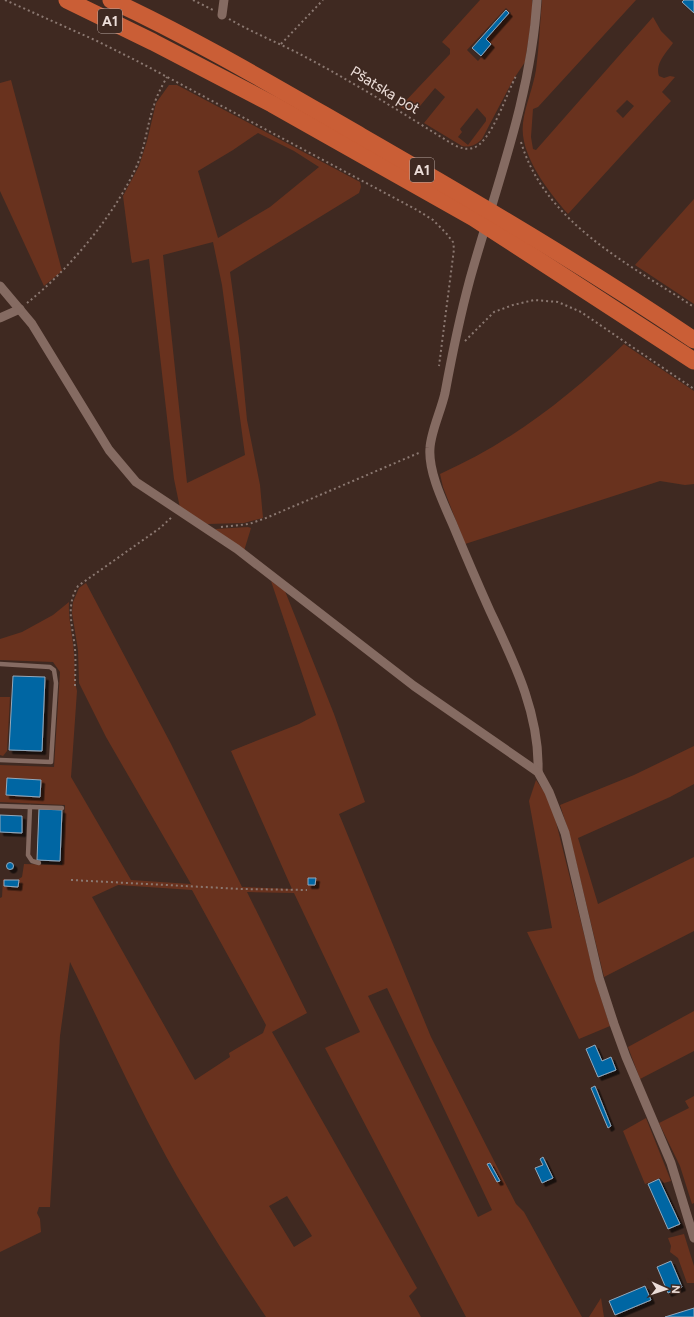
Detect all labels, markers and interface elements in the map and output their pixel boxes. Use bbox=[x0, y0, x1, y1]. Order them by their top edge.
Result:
road number: A1 bbox=[98, 9, 122, 33]
street label: Pšatska pot bbox=[347, 62, 423, 118]
road number: A1 bbox=[410, 158, 434, 182]
north arrow bbox=[646, 1269, 686, 1309]
text: N bbox=[669, 1285, 682, 1294]

